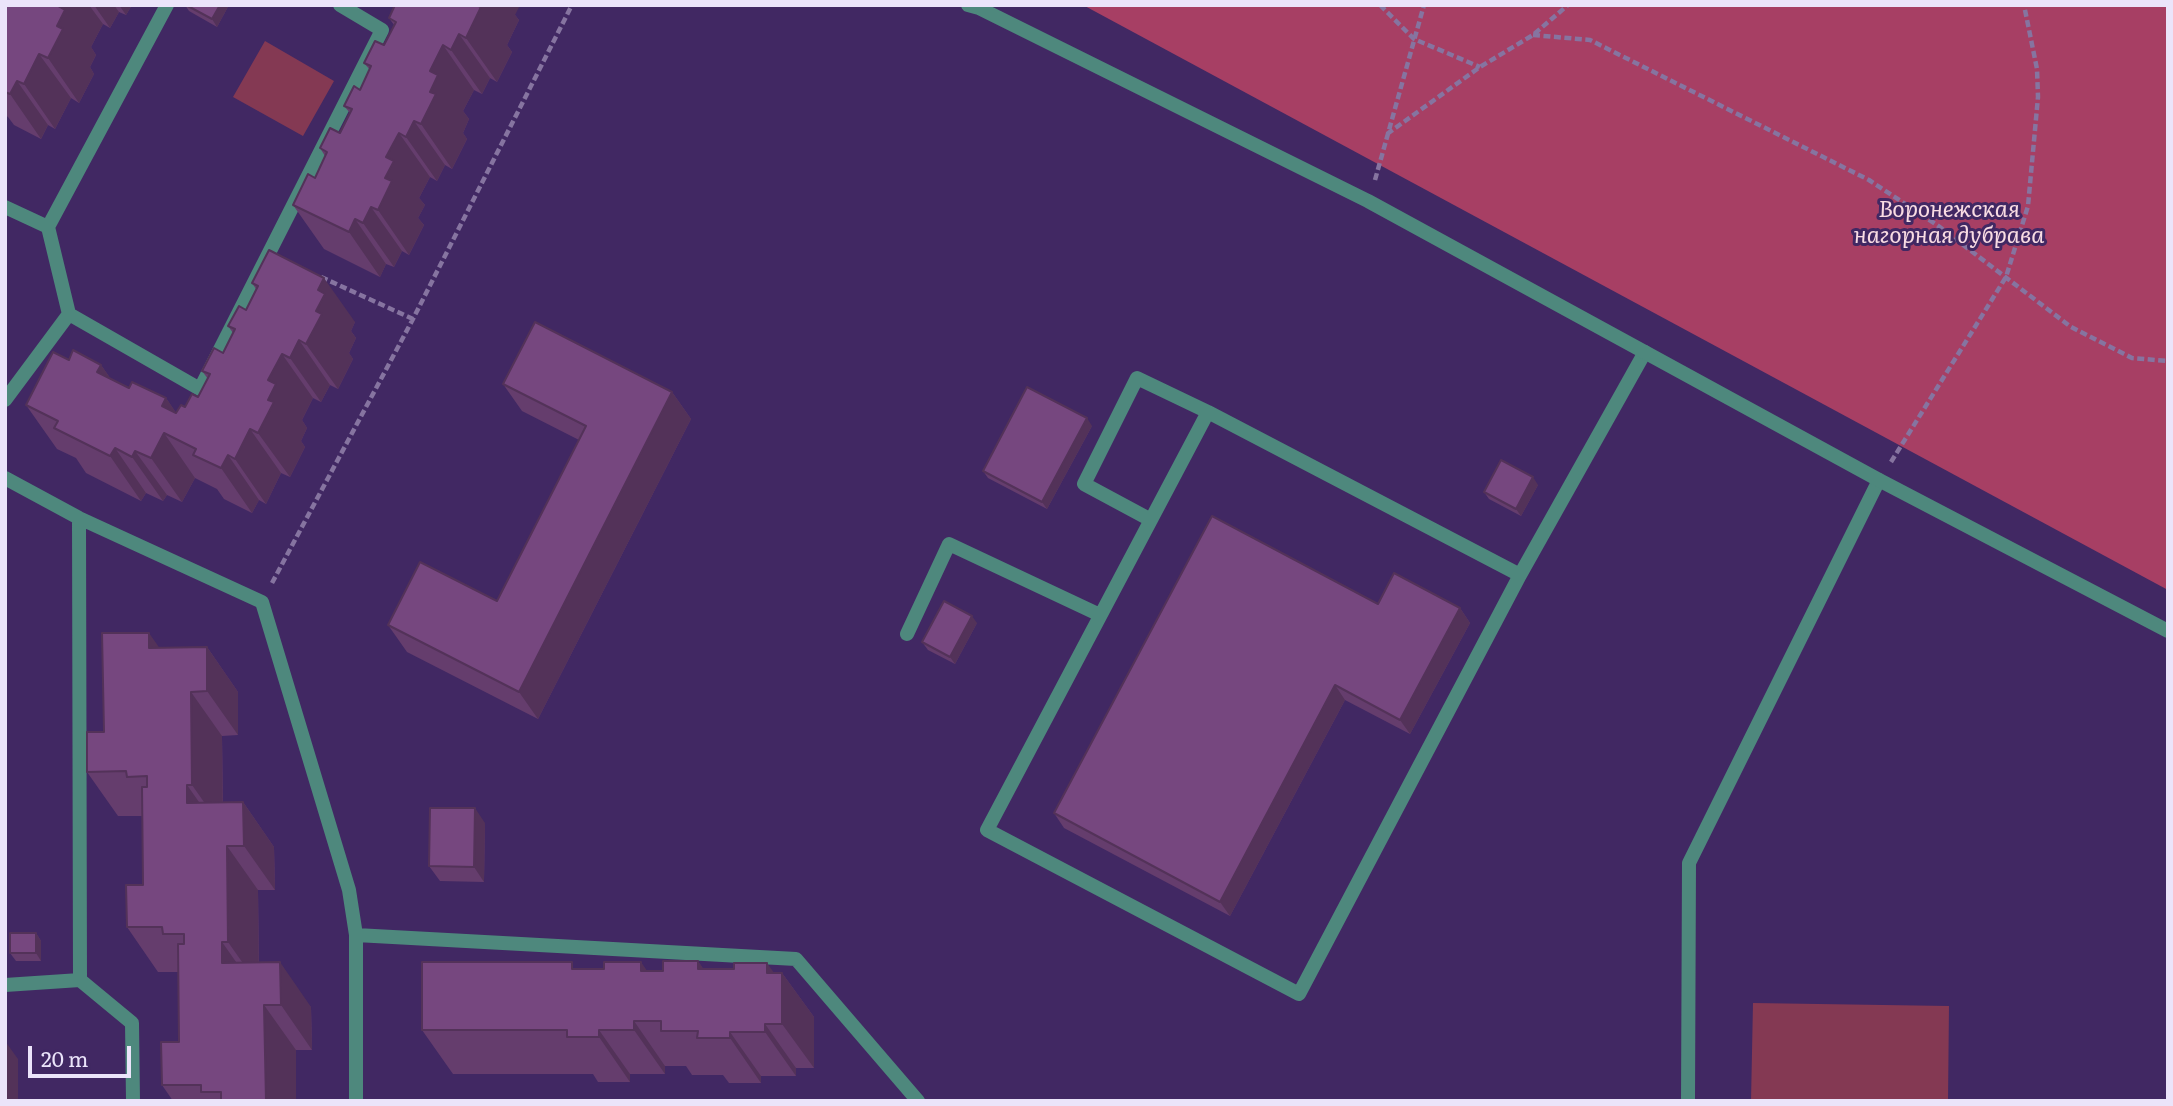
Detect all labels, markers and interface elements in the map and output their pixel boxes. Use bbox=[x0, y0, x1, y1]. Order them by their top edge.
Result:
park label: Воронежская нагорная дубрава bbox=[1854, 196, 2044, 250]
scale bar bbox=[32, 1032, 135, 1076]
text: 20 m bbox=[41, 1042, 88, 1073]

